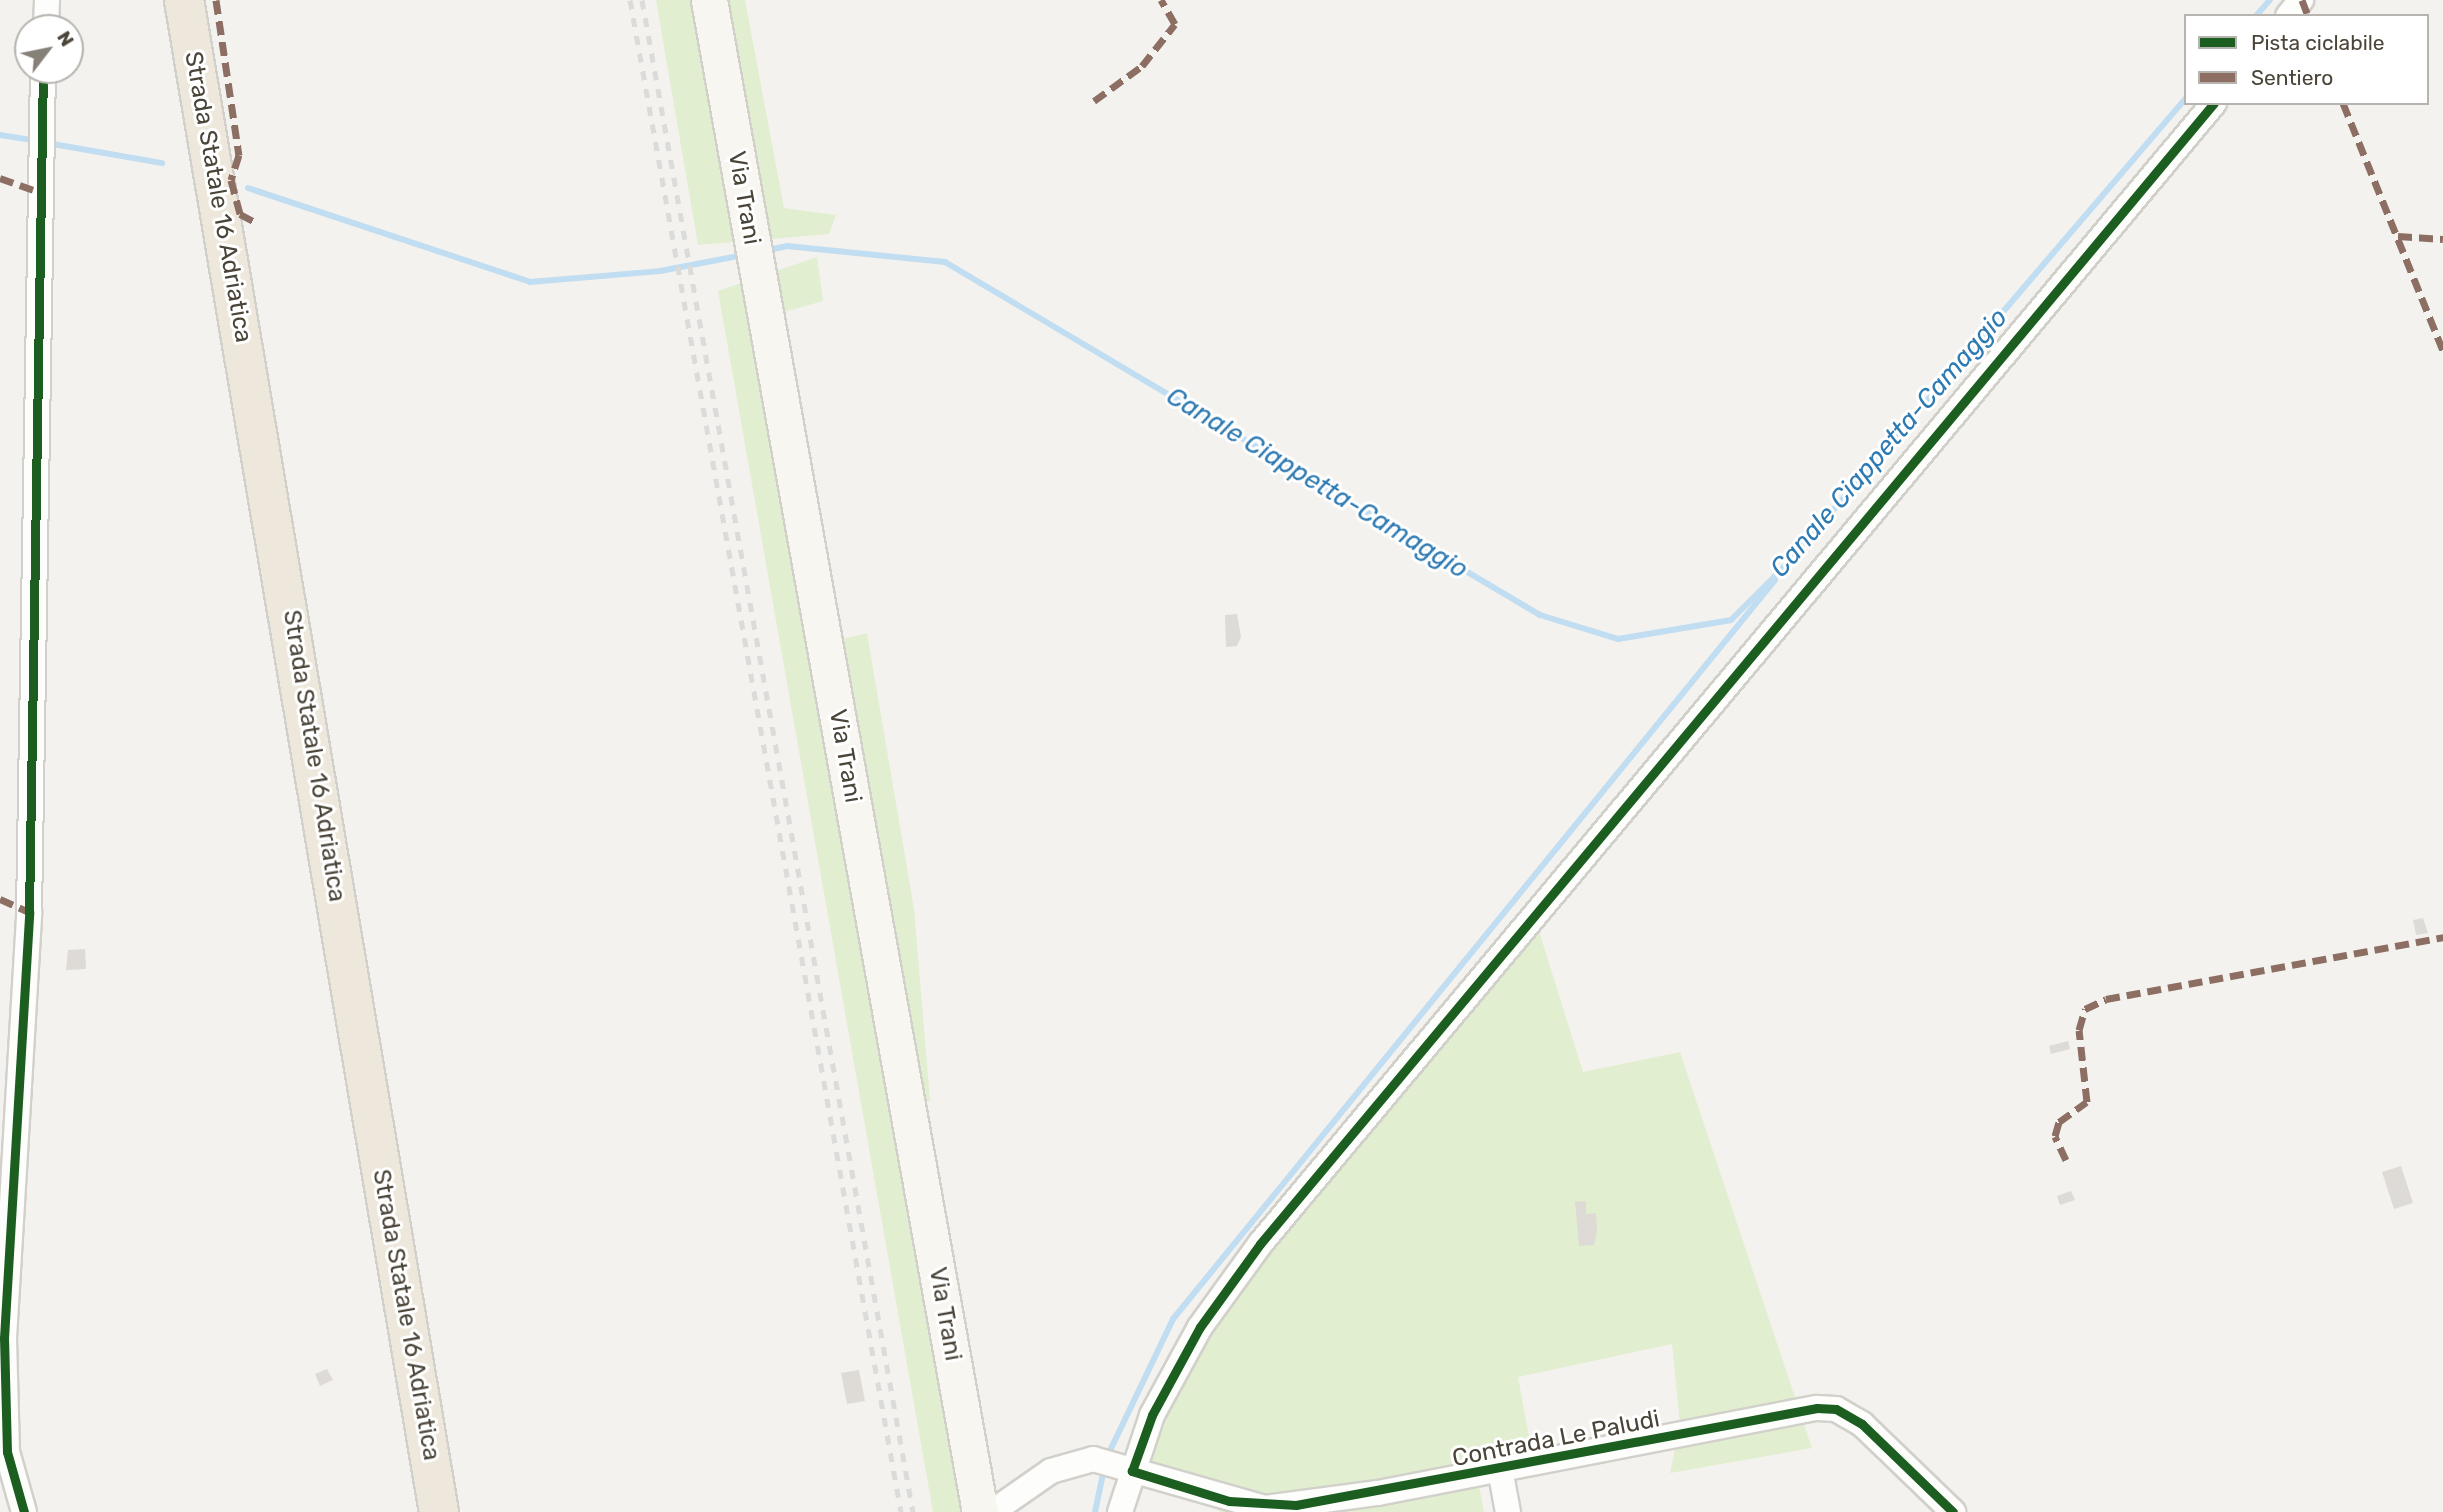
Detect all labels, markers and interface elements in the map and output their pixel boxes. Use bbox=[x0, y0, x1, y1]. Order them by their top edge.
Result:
north arrow bbox=[14, 14, 84, 84]
legend bbox=[2184, 14, 2429, 105]
text: N bbox=[52, 27, 79, 51]
text: Pista ciclabile bbox=[2251, 30, 2385, 55]
street label: Strada Statale 16 Adriatica bbox=[178, 49, 258, 345]
text: Sentiero bbox=[2251, 65, 2333, 90]
street label: Via Trani bbox=[722, 149, 766, 247]
water label: Canale Ciappetta-Camaggio bbox=[1764, 302, 2014, 584]
water label: Canale Ciappetta-Camaggio bbox=[1161, 381, 1473, 585]
street label: Strada Statale 16 Adriatica bbox=[277, 608, 351, 904]
street label: Via Trani bbox=[823, 707, 867, 805]
street label: Strada Statale 16 Adriatica bbox=[366, 1167, 446, 1463]
street label: Via Trani bbox=[923, 1265, 967, 1363]
street label: Contrada Le Paludi bbox=[1450, 1405, 1662, 1473]

